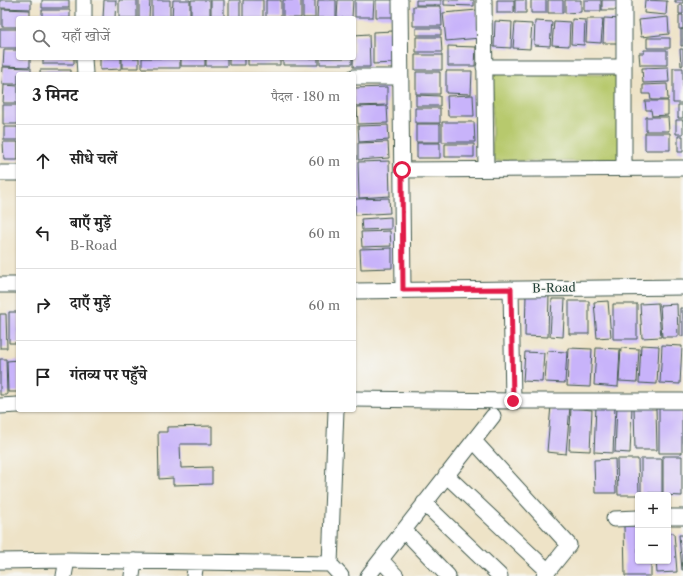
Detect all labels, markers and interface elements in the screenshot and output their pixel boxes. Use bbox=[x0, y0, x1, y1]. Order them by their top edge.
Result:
search box bbox=[16, 16, 356, 60]
text: यहाँ खोजें bbox=[62, 26, 110, 45]
icon: search bbox=[30, 27, 52, 49]
text: 3 मिनट bbox=[32, 85, 78, 105]
text: पैदल · 180 m bbox=[271, 88, 340, 104]
text: सीधे चलें bbox=[70, 149, 117, 168]
icon: ahead bbox=[32, 150, 54, 172]
text: 60 m bbox=[309, 153, 340, 169]
route start bbox=[393, 161, 411, 179]
text: बाएँ मुड़ें bbox=[70, 213, 111, 232]
icon: left bbox=[32, 222, 54, 244]
text: 60 m bbox=[309, 225, 340, 241]
text: B-Road bbox=[70, 237, 117, 253]
street label: B-Road bbox=[532, 280, 577, 295]
text: दाएँ मुड़ें bbox=[70, 293, 110, 312]
icon: right bbox=[32, 294, 54, 316]
text: 60 m bbox=[309, 297, 340, 313]
text: गंतव्य पर पहुँचे bbox=[70, 365, 147, 384]
icon: arrive bbox=[32, 366, 54, 388]
route end bbox=[504, 392, 522, 410]
map controls bbox=[635, 492, 671, 564]
button: + bbox=[635, 492, 671, 528]
button: − bbox=[635, 528, 671, 564]

